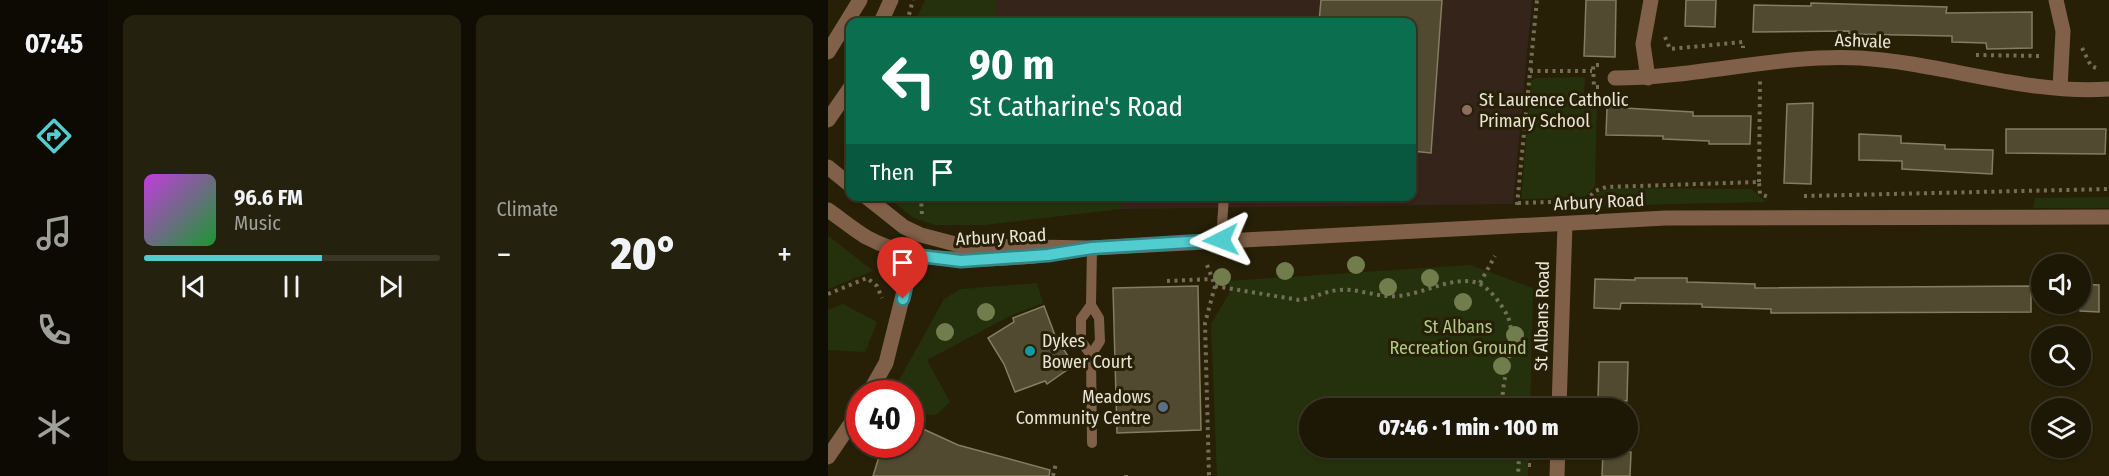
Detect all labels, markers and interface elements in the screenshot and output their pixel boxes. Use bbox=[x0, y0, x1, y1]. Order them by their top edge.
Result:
text: 07:45 bbox=[25, 28, 83, 60]
street label: Ashvale bbox=[1834, 29, 1892, 53]
text: 90 m bbox=[969, 40, 1054, 90]
icon: left bbox=[870, 42, 948, 120]
place label: St Laurence Catholic Primary School bbox=[1479, 89, 1629, 132]
text: St Catharine's Road bbox=[969, 91, 1183, 123]
marker: St Laurence Catholic Primary School bbox=[1460, 103, 1474, 117]
icon: directions bbox=[33, 115, 75, 157]
icon: arrive bbox=[926, 156, 959, 189]
text: Then bbox=[870, 159, 914, 186]
text: 96.6 FM bbox=[234, 184, 303, 211]
street label: Arbury Road bbox=[1553, 189, 1645, 215]
text: Climate bbox=[497, 197, 558, 221]
position arrow bbox=[1189, 208, 1253, 272]
text: Music bbox=[234, 211, 281, 235]
icon: music bbox=[33, 212, 75, 254]
street label: Arbury Road bbox=[955, 224, 1047, 250]
text: 20° bbox=[611, 227, 678, 281]
text: − bbox=[497, 235, 511, 275]
text: + bbox=[777, 235, 792, 275]
pin bbox=[877, 237, 928, 299]
icon: arrive bbox=[886, 246, 919, 279]
map controls bbox=[2031, 254, 2091, 458]
button: sound bbox=[2031, 254, 2091, 314]
street label: St Albans Road bbox=[1530, 261, 1554, 371]
icon: previous bbox=[177, 270, 210, 303]
icon: pause bbox=[275, 270, 308, 303]
icon: next bbox=[374, 270, 407, 303]
icon: phone bbox=[33, 309, 75, 351]
park label: St Albans Recreation Ground bbox=[1389, 316, 1527, 359]
button: search bbox=[2031, 326, 2091, 386]
place label: Dykes Bower Court bbox=[1042, 330, 1132, 373]
marker: Dykes Bower Court bbox=[1023, 344, 1037, 358]
speed limit sign: 40 bbox=[846, 380, 924, 458]
place label: Meadows Community Centre bbox=[1016, 386, 1151, 429]
button: layers bbox=[2031, 398, 2091, 458]
marker: Meadows Community Centre bbox=[1156, 400, 1170, 414]
icon: climate bbox=[33, 406, 75, 448]
text: 07:46 · 1 min · 100 m bbox=[1378, 414, 1559, 441]

